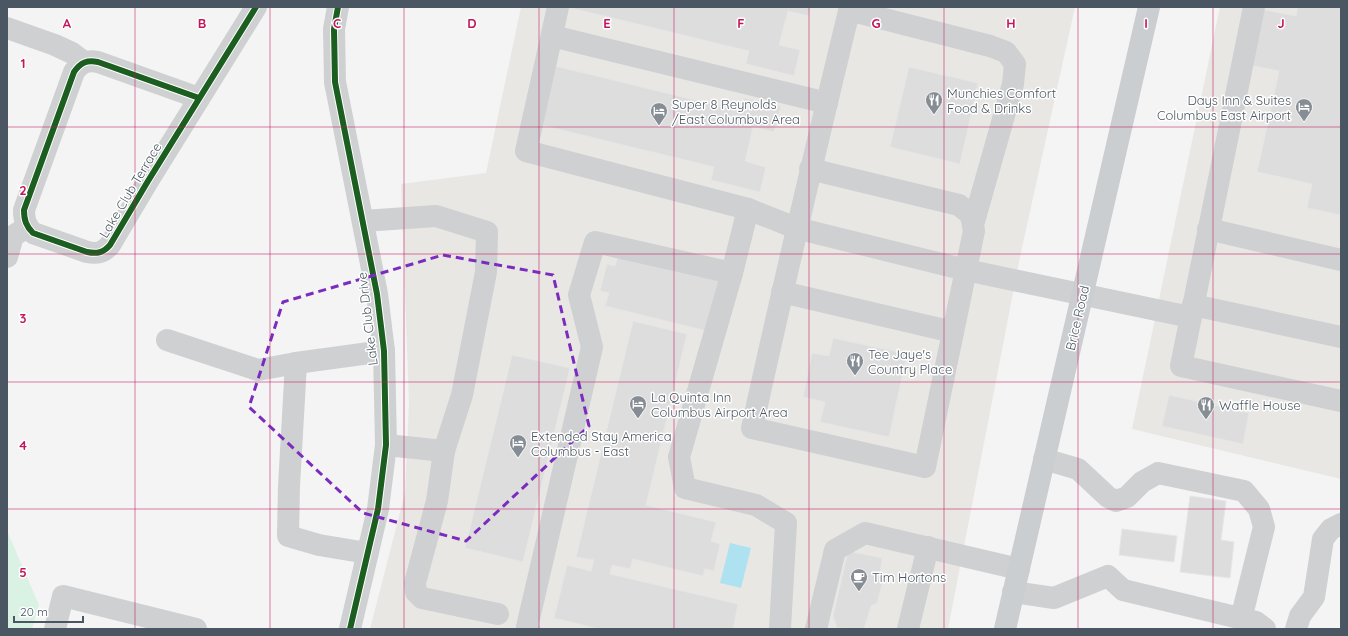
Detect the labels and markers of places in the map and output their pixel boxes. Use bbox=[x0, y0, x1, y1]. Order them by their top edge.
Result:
place label: Munchies Comfort Food & Drinks bbox=[947, 85, 1056, 116]
restaurant icon: Munchies Comfort Food & Drinks bbox=[924, 90, 944, 115]
place label: Days Inn & Suites Columbus East Airport bbox=[1157, 92, 1291, 123]
place label: Super 8 Reynolds /East Columbus Area bbox=[672, 96, 800, 127]
hotel icon: Days Inn & Suites Columbus East Airport bbox=[1294, 97, 1314, 122]
hotel icon: Super 8 Reynolds /East Columbus Area bbox=[649, 101, 669, 126]
place label: Tee Jaye's Country Place bbox=[868, 346, 952, 377]
restaurant icon: Tee Jaye's Country Place bbox=[845, 351, 865, 376]
place label: La Quinta Inn Columbus Airport Area bbox=[651, 389, 788, 420]
hotel icon: La Quinta Inn Columbus Airport Area bbox=[628, 394, 648, 419]
restaurant icon: Waffle House bbox=[1196, 395, 1216, 420]
place label: Waffle House bbox=[1219, 397, 1301, 413]
place label: Extended Stay America Columbus - East bbox=[531, 428, 672, 459]
hotel icon: Extended Stay America Columbus - East bbox=[508, 433, 528, 458]
cafe icon: Tim Hortons bbox=[849, 567, 869, 592]
place label: Tim Hortons bbox=[872, 569, 946, 585]

